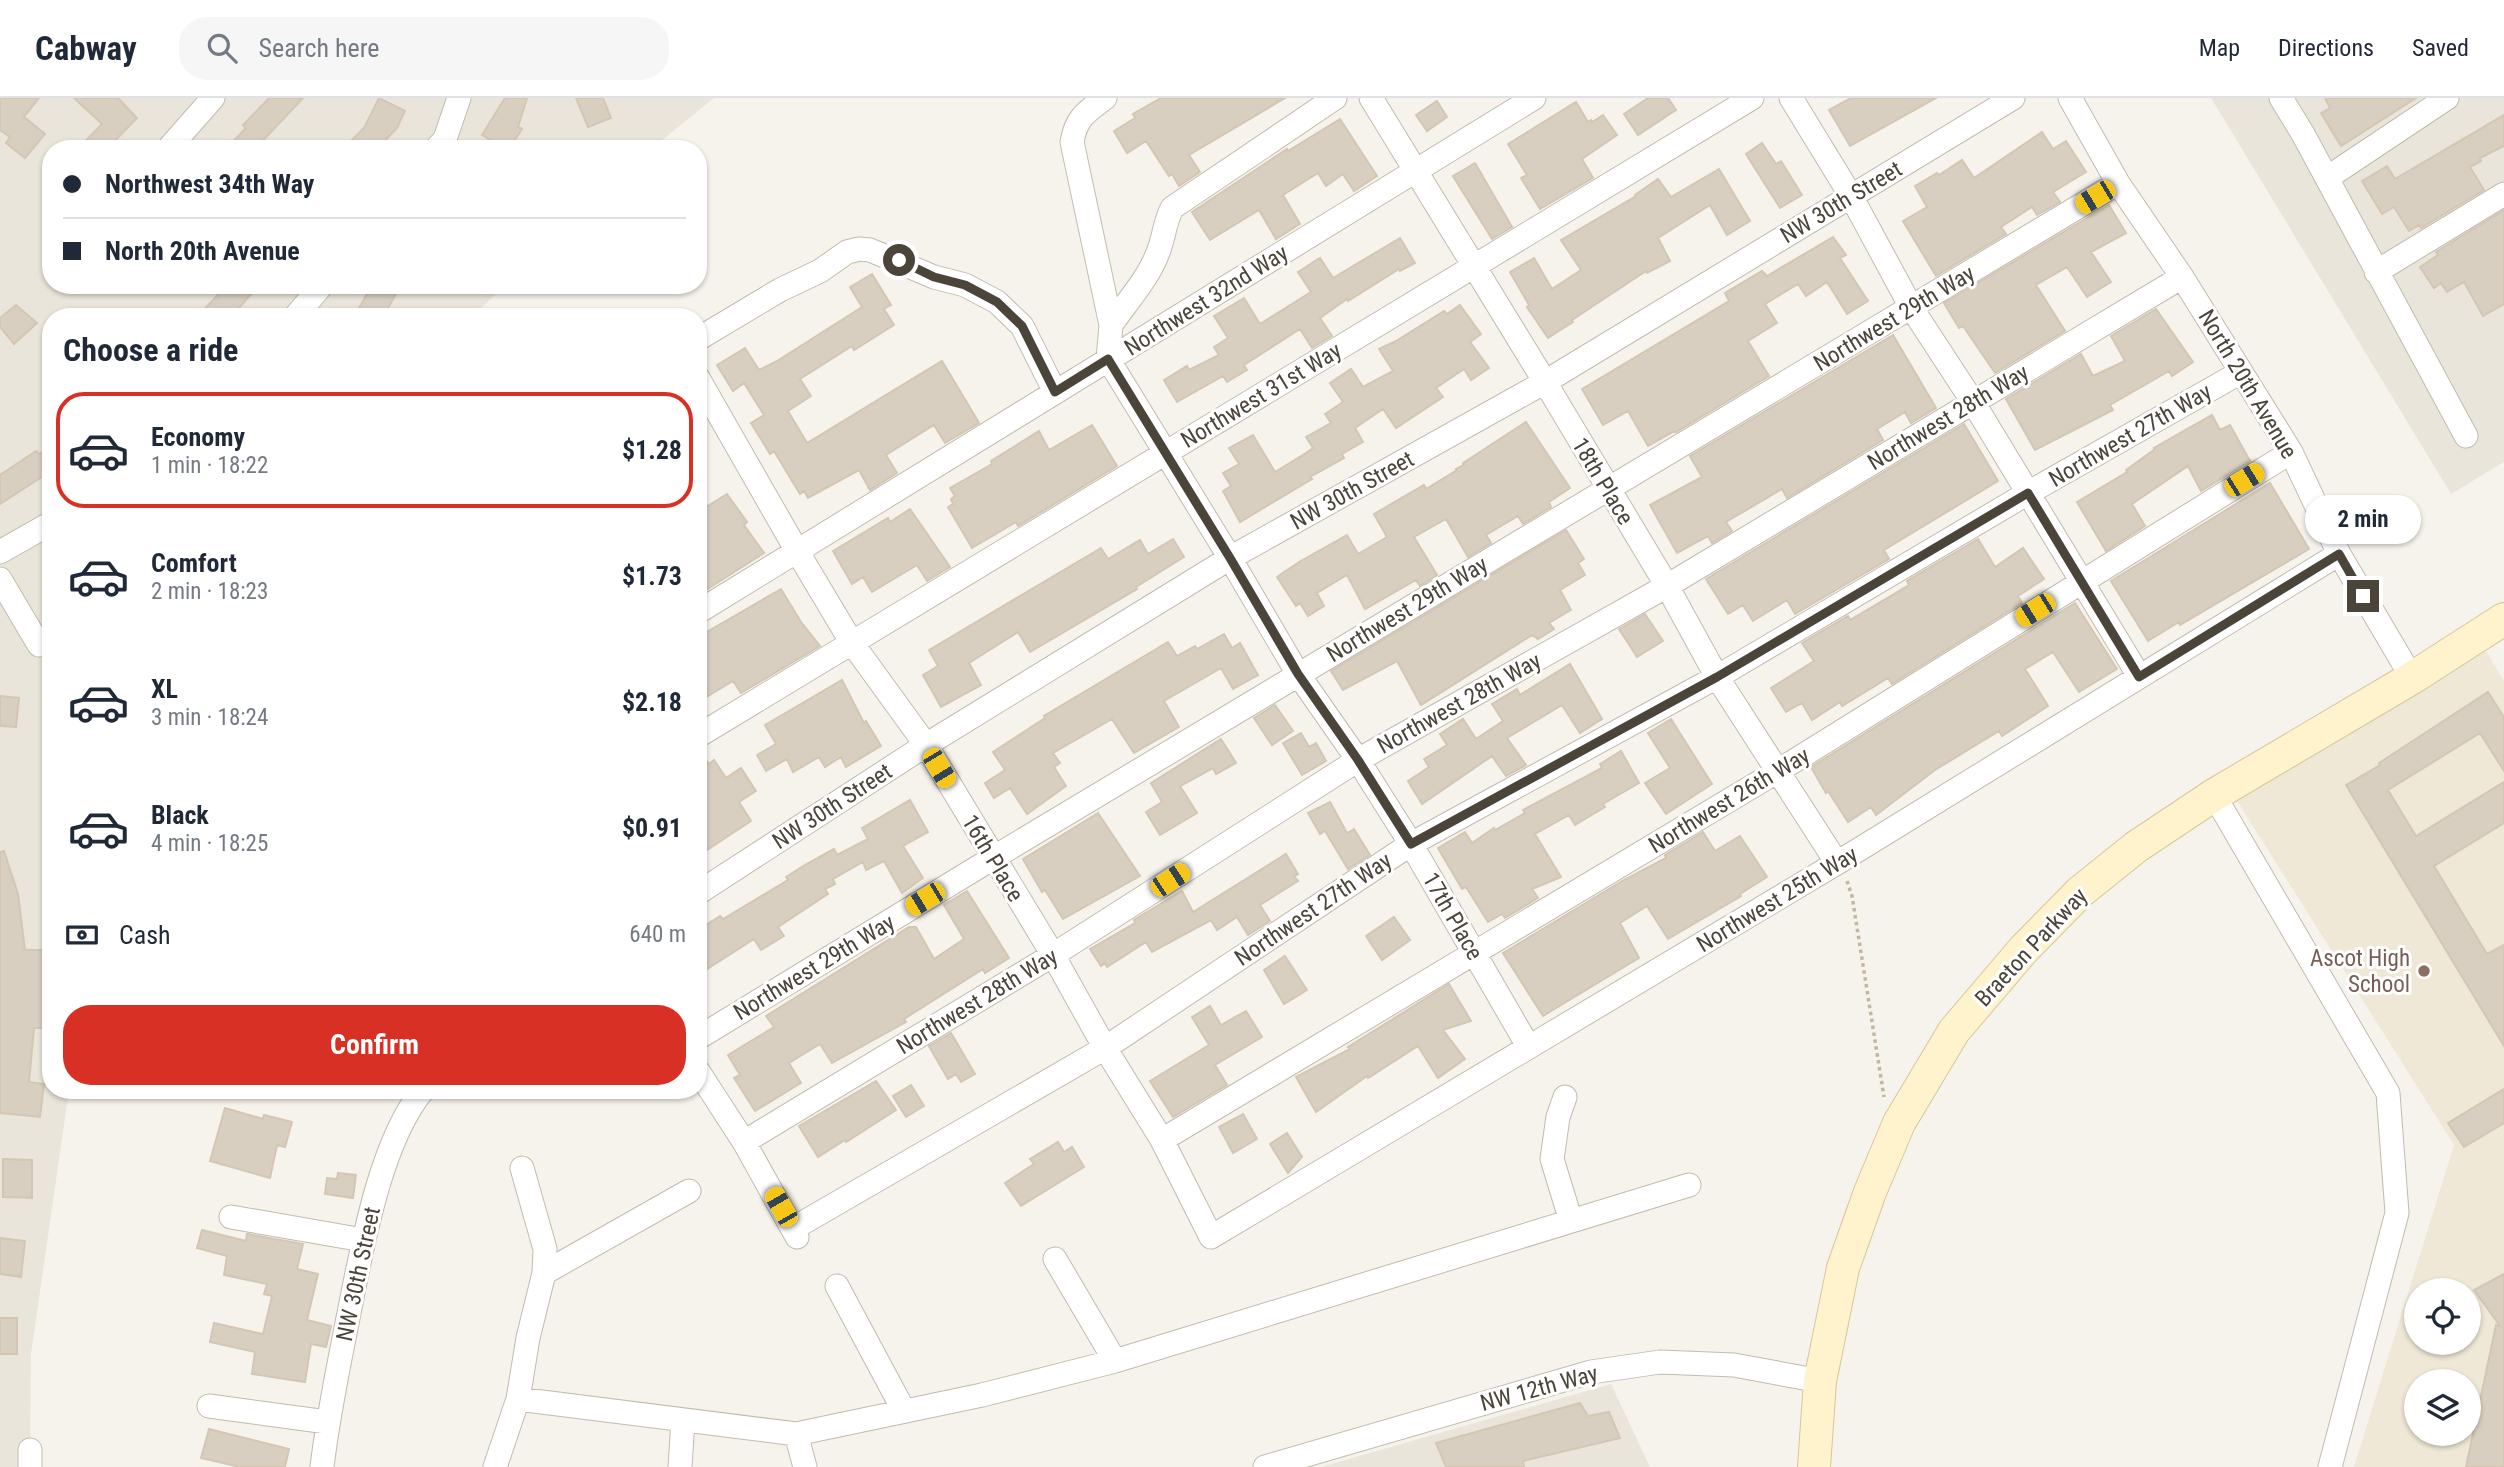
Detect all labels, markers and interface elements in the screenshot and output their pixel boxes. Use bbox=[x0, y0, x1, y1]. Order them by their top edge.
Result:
search box bbox=[179, 17, 669, 80]
text: Cabway bbox=[35, 29, 137, 68]
icon: search bbox=[203, 29, 241, 67]
text: Search here bbox=[259, 33, 380, 63]
text: Map bbox=[2199, 34, 2240, 62]
text: Directions bbox=[2278, 34, 2374, 62]
text: Saved bbox=[2412, 34, 2469, 62]
street label: NW 30th Street bbox=[1776, 156, 1907, 249]
text: Northwest 34th Way bbox=[105, 169, 314, 199]
car bbox=[2072, 177, 2119, 217]
text: North 20th Avenue bbox=[105, 236, 300, 266]
street label: Northwest 32nd Way bbox=[1120, 239, 1293, 362]
route start bbox=[883, 244, 915, 276]
street label: Northwest 29th Way bbox=[1809, 260, 1980, 377]
street label: North 20th Avenue bbox=[2193, 305, 2303, 464]
text: Choose a ride bbox=[63, 331, 238, 369]
street label: Northwest 31st Way bbox=[1176, 337, 1347, 454]
street label: Northwest 28th Way bbox=[1863, 359, 2034, 476]
street label: Northwest 27th Way bbox=[2044, 378, 2217, 493]
icon: car bbox=[67, 419, 130, 482]
text: Economy bbox=[151, 422, 245, 452]
street label: 18th Place bbox=[1566, 433, 1639, 530]
text: $1.28 bbox=[622, 435, 682, 465]
street label: NW 30th Street bbox=[1286, 445, 1419, 535]
text: 1 min · 18:22 bbox=[151, 452, 268, 479]
car bbox=[2221, 460, 2268, 500]
callout: 2 min bbox=[2305, 494, 2421, 544]
text: 2 min bbox=[2337, 506, 2389, 533]
icon: car bbox=[67, 545, 130, 608]
text: Comfort bbox=[151, 548, 237, 578]
street label: Northwest 29th Way bbox=[1322, 551, 1493, 668]
text: $1.73 bbox=[622, 561, 682, 591]
text: 2 min · 18:23 bbox=[151, 578, 268, 605]
route end bbox=[2347, 580, 2379, 612]
car bbox=[2012, 590, 2059, 630]
street label: Northwest 28th Way bbox=[1373, 647, 1546, 760]
icon: car bbox=[67, 671, 130, 734]
text: XL bbox=[151, 674, 178, 704]
text: $2.18 bbox=[622, 687, 682, 717]
text: 3 min · 18:24 bbox=[151, 704, 268, 731]
street label: Northwest 26th Way bbox=[1644, 742, 1815, 859]
car bbox=[920, 745, 959, 791]
street label: NW 30th Street bbox=[768, 758, 897, 855]
icon: car bbox=[67, 797, 130, 860]
text: Black bbox=[151, 800, 209, 830]
street label: 16th Place bbox=[956, 810, 1029, 907]
text: $0.91 bbox=[622, 813, 682, 843]
text: 4 min · 18:25 bbox=[151, 830, 268, 857]
street label: Northwest 25th Way bbox=[1692, 841, 1863, 958]
street label: Northwest 27th Way bbox=[1230, 847, 1397, 972]
car bbox=[1147, 860, 1194, 900]
street label: 17th Place bbox=[1417, 868, 1488, 965]
car bbox=[902, 879, 949, 919]
street label: Braeton Parkway bbox=[1970, 882, 2093, 1012]
street label: Northwest 29th Way bbox=[729, 909, 900, 1026]
icon: cash bbox=[63, 916, 101, 954]
text: Cash bbox=[119, 920, 171, 950]
text: 640 m bbox=[629, 921, 686, 948]
street label: Northwest 28th Way bbox=[892, 943, 1063, 1060]
place label: Ascot High School bbox=[2310, 945, 2410, 998]
marker: Ascot High School bbox=[2416, 963, 2432, 979]
button: Confirm bbox=[63, 1005, 686, 1085]
car bbox=[762, 1184, 801, 1230]
street label: NW 30th Street bbox=[331, 1204, 386, 1344]
map controls bbox=[2404, 1278, 2481, 1446]
button: locate bbox=[2404, 1278, 2481, 1355]
street label: NW 12th Way bbox=[1477, 1360, 1601, 1417]
button: layers bbox=[2404, 1369, 2481, 1446]

